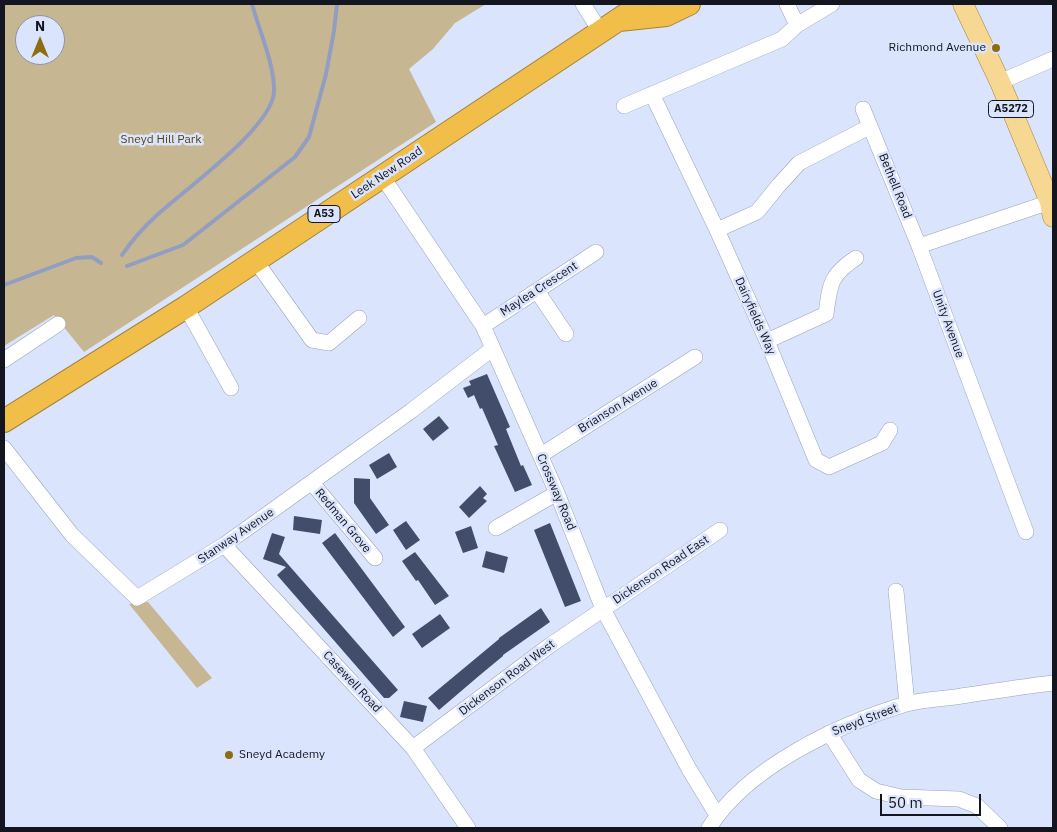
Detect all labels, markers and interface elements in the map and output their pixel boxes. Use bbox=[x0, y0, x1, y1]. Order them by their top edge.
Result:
north arrow bbox=[15, 15, 65, 65]
text: N bbox=[35, 17, 45, 35]
place label: Richmond Avenue bbox=[889, 41, 986, 55]
marker: Richmond Avenue bbox=[990, 42, 1002, 54]
road number: A5272 bbox=[988, 100, 1034, 118]
park label: Sneyd Hill Park bbox=[120, 133, 202, 147]
street label: Leek New Road bbox=[349, 144, 425, 202]
street label: Bethell Road bbox=[875, 151, 915, 221]
road number: A53 bbox=[308, 205, 340, 222]
street label: Maylea Crescent bbox=[498, 259, 580, 319]
street label: Dairyfields Way bbox=[732, 275, 778, 357]
street label: Unity Avenue bbox=[929, 288, 967, 360]
street label: Brianson Avenue bbox=[576, 376, 660, 436]
street label: Crossway Road bbox=[533, 451, 579, 533]
street label: Redman Grove bbox=[312, 486, 374, 556]
street label: Stanway Avenue bbox=[195, 505, 277, 567]
street label: Dickenson Road East bbox=[610, 533, 712, 607]
street label: Dickenson Road West bbox=[456, 637, 558, 719]
street label: Casewell Road bbox=[320, 648, 384, 716]
street label: Sneyd Street bbox=[830, 701, 900, 739]
place label: Sneyd Academy bbox=[239, 748, 325, 762]
marker: Sneyd Academy bbox=[223, 749, 235, 761]
scale bar bbox=[882, 784, 983, 816]
text: 50 m bbox=[888, 793, 923, 812]

